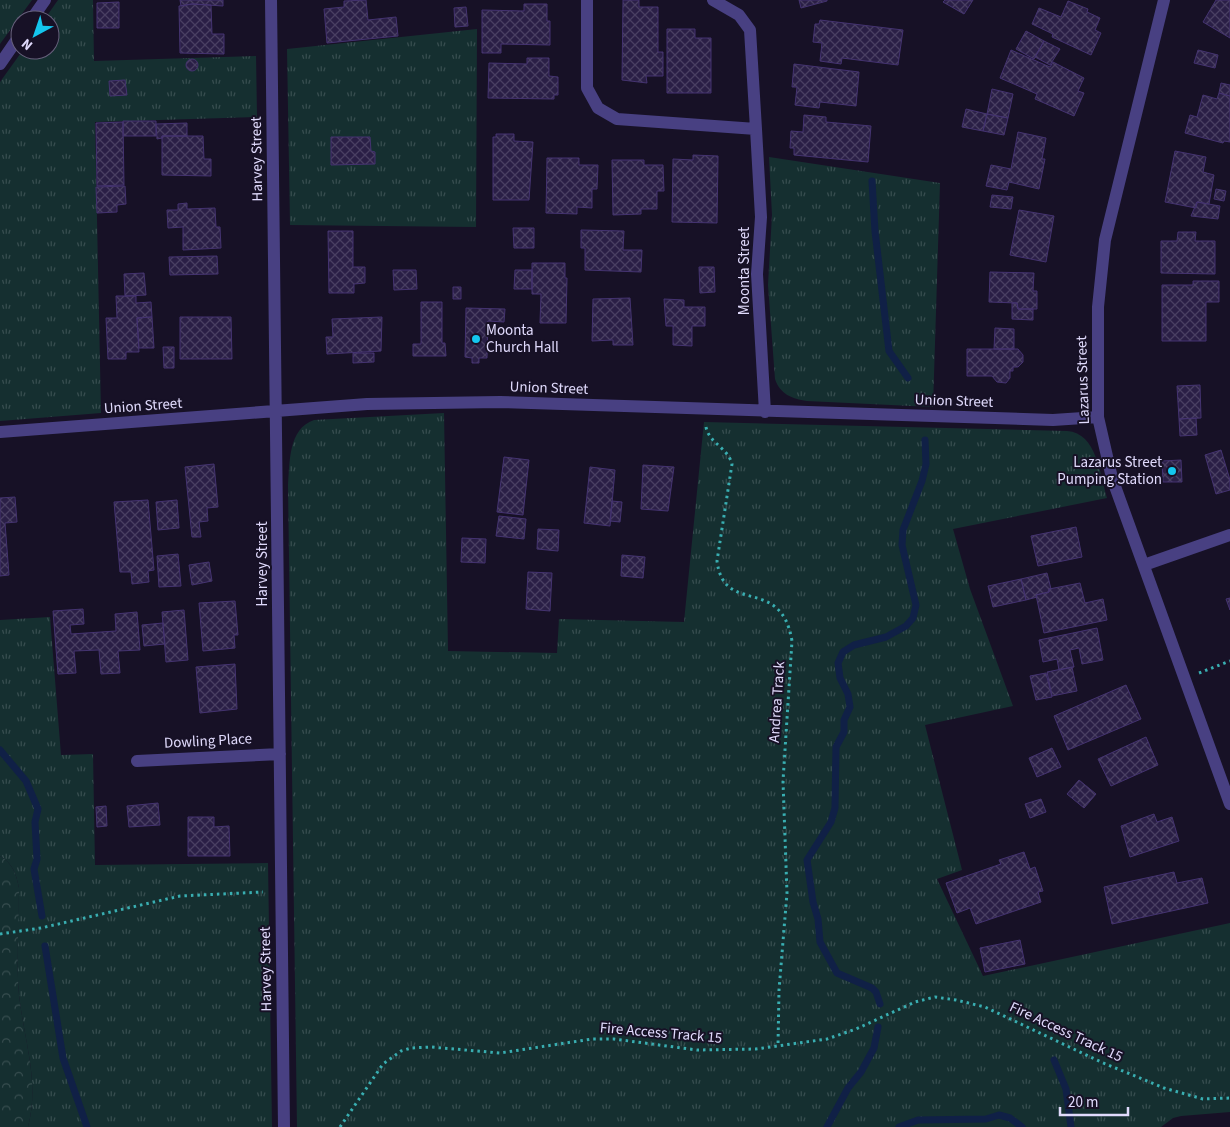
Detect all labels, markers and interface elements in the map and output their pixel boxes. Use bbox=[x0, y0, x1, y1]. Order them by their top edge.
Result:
north arrow bbox=[10, 10, 60, 60]
text: N bbox=[17, 34, 37, 55]
street label: Harvey Street bbox=[246, 116, 268, 202]
street label: Moonta Street bbox=[734, 227, 755, 315]
place label: Moonta Church Hall bbox=[486, 320, 559, 358]
marker: Moonta Church Hall bbox=[470, 333, 482, 345]
street label: Lazarus Street bbox=[1071, 335, 1095, 425]
street label: Union Street bbox=[509, 376, 589, 400]
street label: Union Street bbox=[914, 389, 994, 413]
street label: Union Street bbox=[103, 393, 183, 419]
place label: Lazarus Street Pumping Station bbox=[1057, 452, 1162, 490]
marker: Lazarus Street Pumping Station bbox=[1166, 465, 1178, 477]
street label: Harvey Street bbox=[252, 522, 273, 606]
street label: Andrea Track bbox=[764, 660, 790, 743]
street label: Dowling Place bbox=[163, 728, 253, 754]
street label: Harvey Street bbox=[255, 926, 277, 1012]
street label: Fire Access Track 15 bbox=[1006, 997, 1126, 1067]
street label: Fire Access Track 15 bbox=[599, 1017, 723, 1049]
scale bar bbox=[1060, 1084, 1128, 1116]
text: 20 m bbox=[1068, 1092, 1098, 1113]

